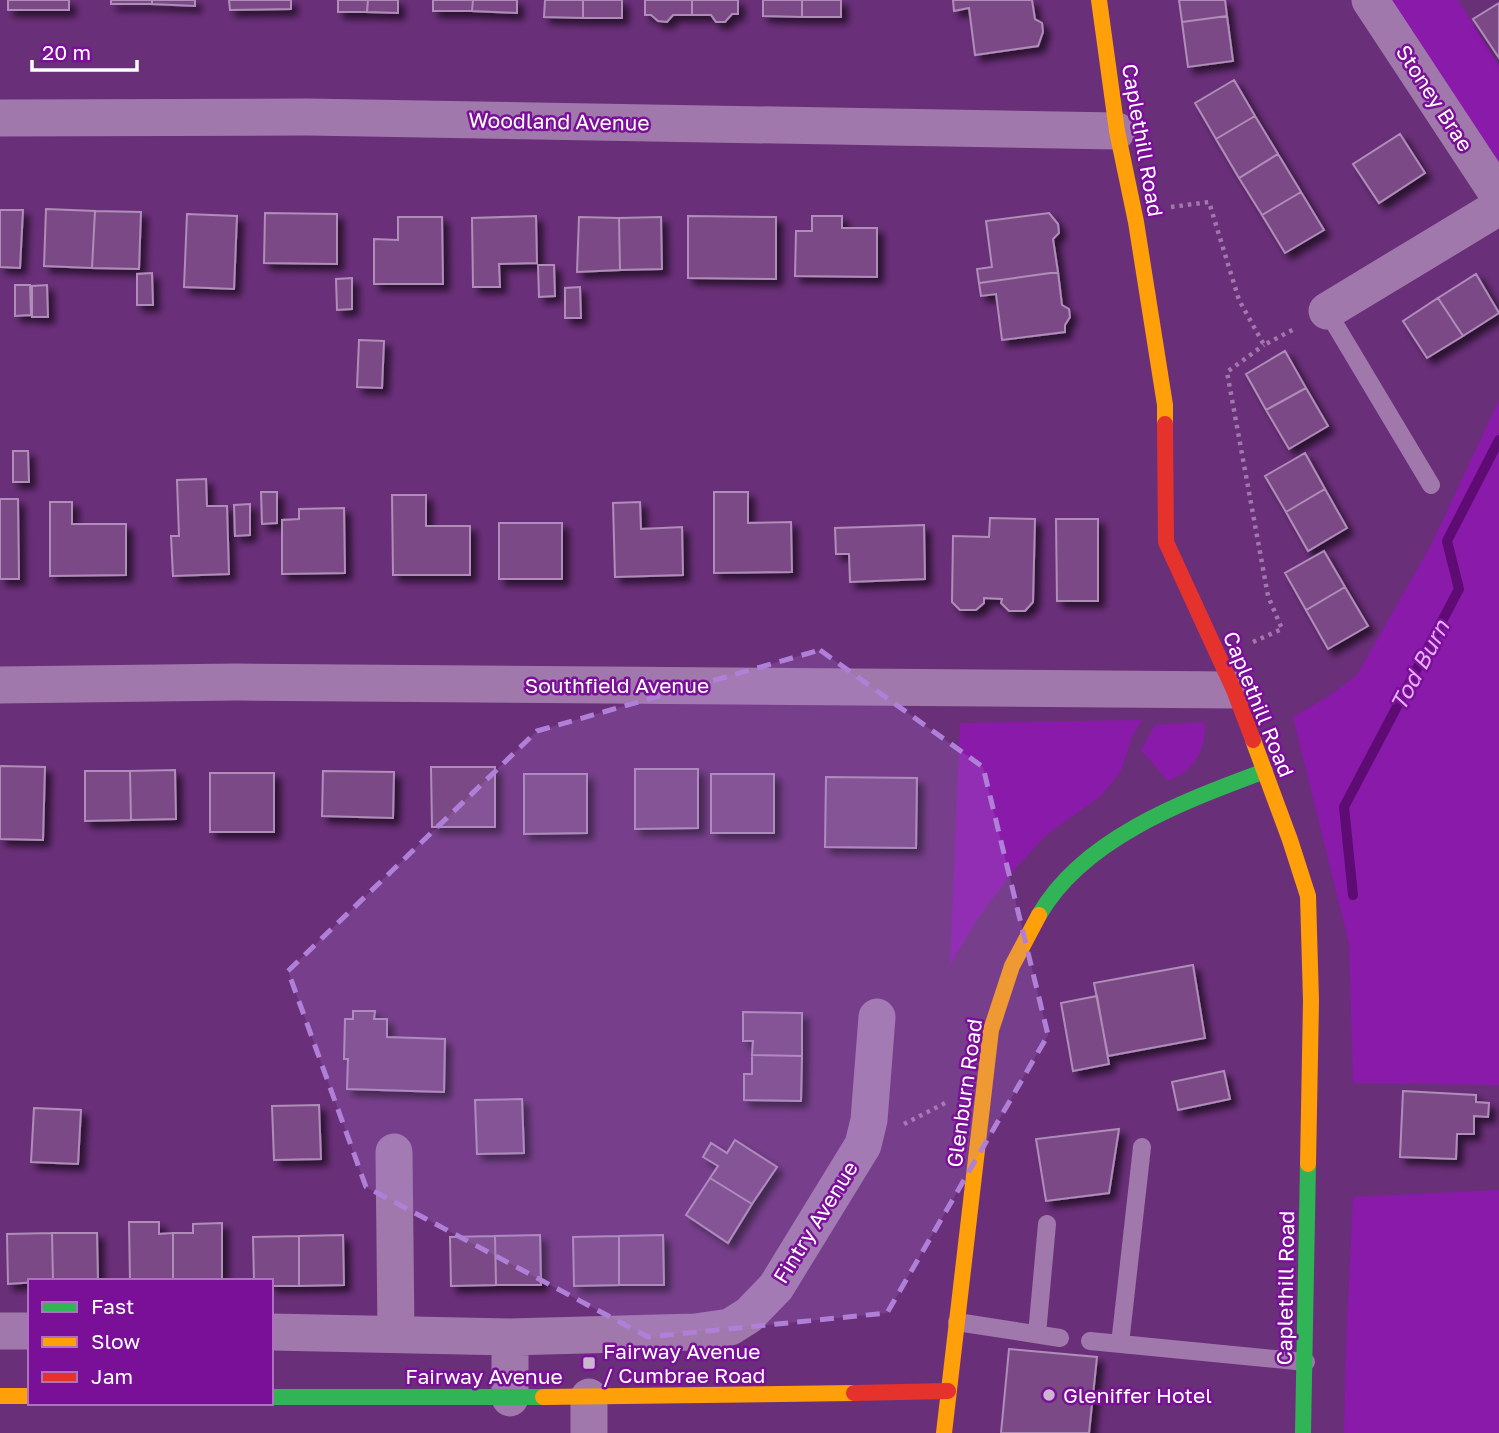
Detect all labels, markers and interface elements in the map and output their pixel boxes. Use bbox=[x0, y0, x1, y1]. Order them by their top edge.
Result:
scale bar bbox=[32, 28, 136, 72]
text: 20 m bbox=[42, 39, 91, 65]
street label: Stoney Brae bbox=[1391, 40, 1479, 156]
street label: Caplethill Road bbox=[1117, 61, 1169, 219]
street label: Woodland Avenue bbox=[468, 106, 650, 136]
water label: Tod Burn bbox=[1384, 614, 1455, 715]
street label: Caplethill Road bbox=[1218, 627, 1300, 781]
street label: Southfield Avenue bbox=[525, 672, 709, 698]
street label: Glenburn Road bbox=[941, 1017, 987, 1169]
street label: Fintry Avenue bbox=[767, 1156, 863, 1288]
street label: Caplethill Road bbox=[1271, 1210, 1299, 1366]
legend bbox=[28, 1279, 273, 1405]
text: Fast bbox=[91, 1293, 134, 1319]
text: Slow bbox=[91, 1328, 140, 1354]
place label: Fairway Avenue / Cumbrae Road bbox=[603, 1338, 766, 1388]
marker: Fairway Avenue / Cumbrae Road bbox=[581, 1355, 597, 1371]
text: Jam bbox=[91, 1363, 133, 1389]
street label: Fairway Avenue bbox=[405, 1363, 563, 1389]
place label: Gleniffer Hotel bbox=[1063, 1382, 1212, 1408]
marker: Gleniffer Hotel bbox=[1041, 1387, 1057, 1403]

